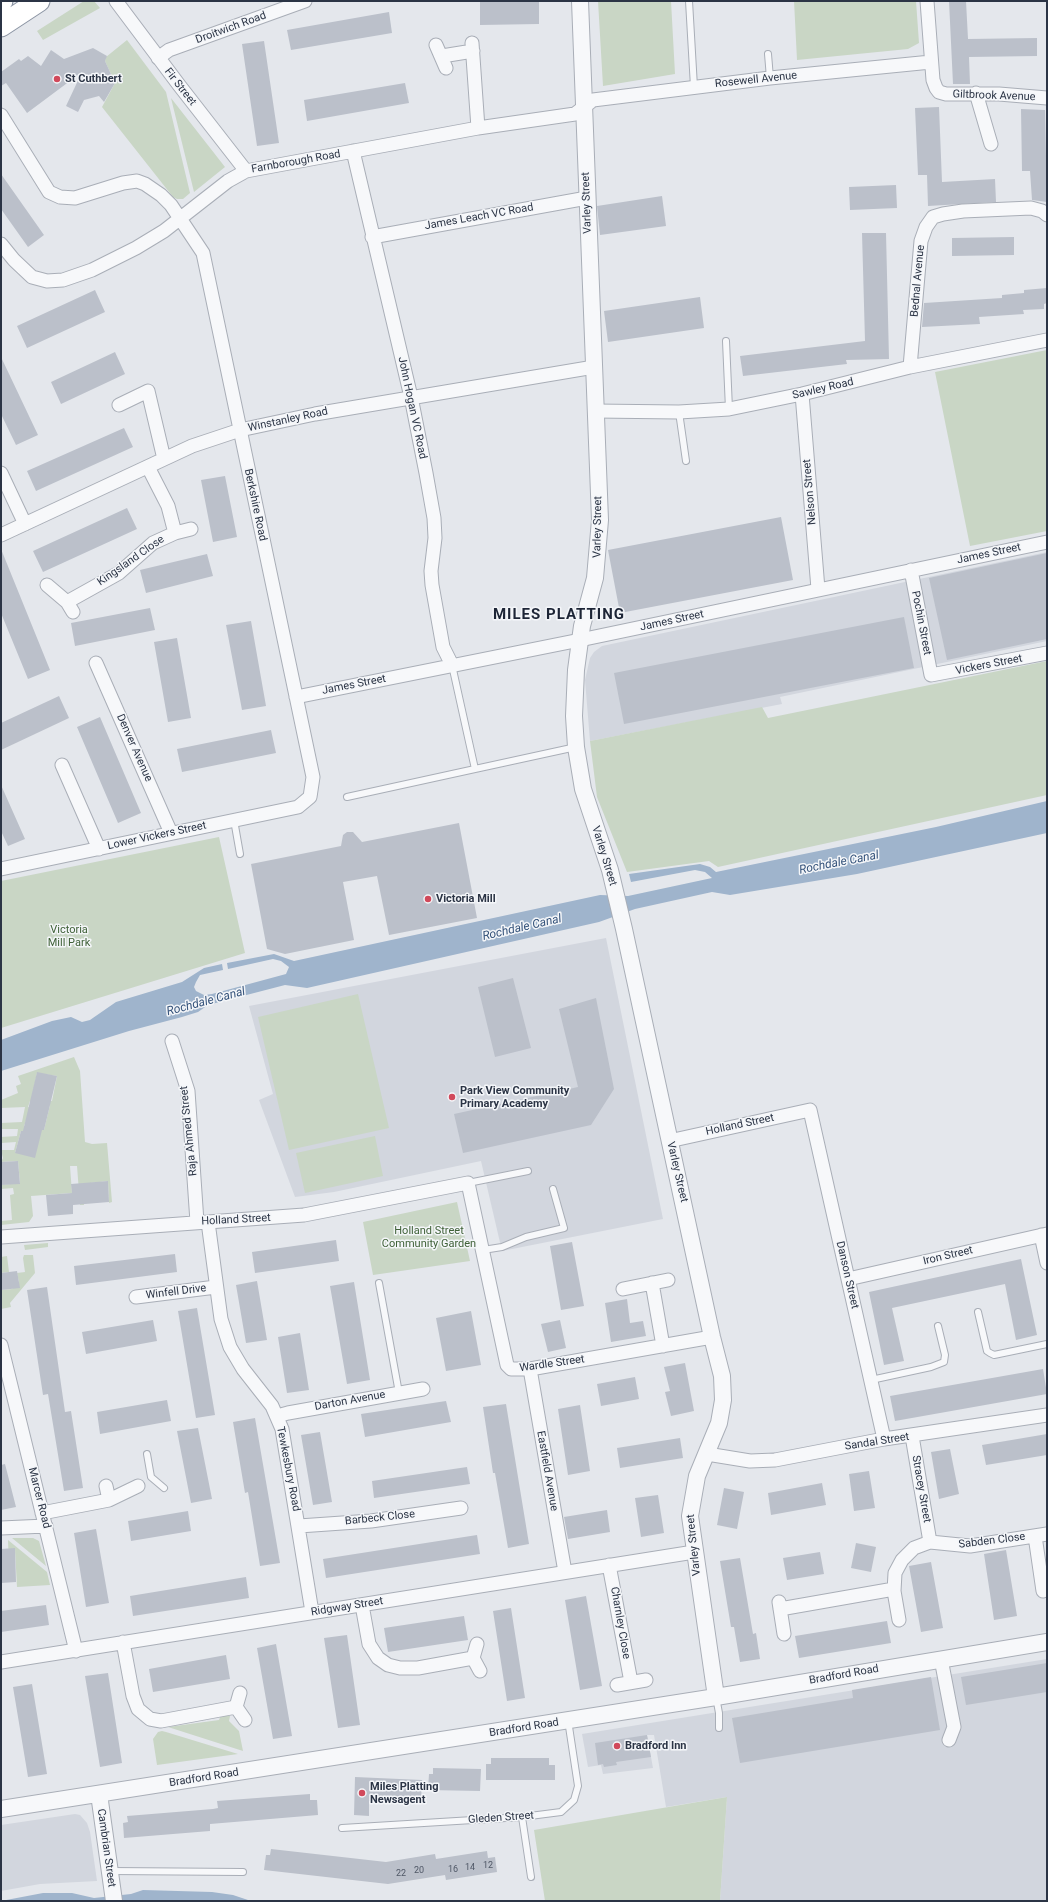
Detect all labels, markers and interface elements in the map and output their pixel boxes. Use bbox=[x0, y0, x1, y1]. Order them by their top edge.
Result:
street label: Droitwich Road bbox=[194, 9, 268, 47]
street label: Fir Street bbox=[161, 66, 199, 108]
street label: Rosewell Avenue bbox=[714, 69, 798, 91]
place label: St Cuthbert bbox=[65, 72, 122, 86]
marker: St Cuthbert bbox=[52, 74, 62, 84]
street label: Giltbrook Avenue bbox=[952, 88, 1036, 104]
street label: Farnborough Road bbox=[250, 148, 342, 176]
street label: Varley Street bbox=[579, 172, 595, 234]
street label: James Leach VC Road bbox=[424, 201, 534, 233]
street label: Bednal Avenue bbox=[908, 244, 928, 318]
street label: John Hogan VC Road bbox=[395, 356, 429, 460]
street label: Sawley Road bbox=[791, 376, 855, 402]
street label: Winstanley Road bbox=[247, 405, 329, 435]
street label: Nelson Street bbox=[801, 458, 819, 526]
street label: Berkshire Road bbox=[241, 468, 269, 542]
street label: Varley Street bbox=[591, 496, 605, 558]
street label: Kingsland Close bbox=[95, 533, 167, 589]
street label: James Street bbox=[956, 541, 1022, 567]
street label: Pochin Street bbox=[908, 590, 934, 656]
district label: MILES PLATTING bbox=[493, 606, 625, 624]
street label: James Street bbox=[639, 608, 705, 634]
street label: Vickers Street bbox=[954, 652, 1024, 678]
street label: James Street bbox=[321, 672, 387, 698]
street label: Denver Avenue bbox=[113, 712, 155, 784]
street label: Lower Vickers Street bbox=[106, 819, 208, 853]
street label: Varley Street bbox=[589, 824, 619, 888]
water label: Rochdale Canal bbox=[798, 848, 880, 878]
place label: Victoria Mill bbox=[436, 892, 496, 906]
marker: Victoria Mill bbox=[423, 894, 433, 904]
water label: Rochdale Canal bbox=[481, 912, 563, 944]
park label: Victoria Mill Park bbox=[48, 923, 90, 949]
water label: Rochdale Canal bbox=[165, 985, 247, 1019]
place label: Park View Community Primary Academy bbox=[460, 1084, 569, 1110]
street label: Raja Ahmed Street bbox=[178, 1085, 200, 1177]
marker: Park View Community Primary Academy bbox=[447, 1092, 457, 1102]
street label: Holland Street bbox=[705, 1111, 775, 1139]
street label: Varley Street bbox=[664, 1140, 690, 1204]
street label: Holland Street bbox=[201, 1212, 271, 1228]
park label: Holland Street Community Garden bbox=[382, 1224, 476, 1250]
street label: Danson Street bbox=[833, 1240, 861, 1310]
street label: Iron Street bbox=[922, 1244, 974, 1268]
street label: Winfell Drive bbox=[145, 1282, 207, 1302]
street label: Wardle Street bbox=[519, 1353, 585, 1375]
street label: Darton Avenue bbox=[314, 1388, 386, 1414]
street label: Tewkesbury Road bbox=[273, 1425, 303, 1513]
street label: Eastfield Avenue bbox=[533, 1430, 561, 1512]
street label: Sandal Street bbox=[844, 1430, 910, 1454]
street label: Stracey Street bbox=[909, 1454, 933, 1524]
street label: Marcer Road bbox=[25, 1466, 53, 1530]
street label: Barbeck Close bbox=[344, 1508, 416, 1528]
street label: Varley Street bbox=[684, 1514, 704, 1576]
street label: Sabden Close bbox=[958, 1530, 1026, 1552]
street label: Charnley Close bbox=[607, 1586, 633, 1660]
street label: Ridgway Street bbox=[310, 1595, 384, 1619]
street label: Bradford Road bbox=[808, 1662, 880, 1688]
street label: Bradford Road bbox=[488, 1716, 560, 1740]
place label: Bradford Inn bbox=[625, 1739, 686, 1753]
marker: Bradford Inn bbox=[612, 1741, 622, 1751]
street label: Bradford Road bbox=[168, 1766, 240, 1790]
place label: Miles Platting Newsagent bbox=[370, 1780, 438, 1806]
marker: Miles Platting Newsagent bbox=[357, 1788, 367, 1798]
street label: Cambrian Street bbox=[94, 1808, 118, 1888]
street label: Gleden Street bbox=[468, 1809, 534, 1827]
house number: 12 bbox=[483, 1861, 493, 1871]
house number: 14 bbox=[465, 1863, 475, 1873]
house number: 16 bbox=[448, 1865, 458, 1875]
house number: 20 bbox=[414, 1866, 424, 1876]
house number: 22 bbox=[396, 1869, 406, 1879]

